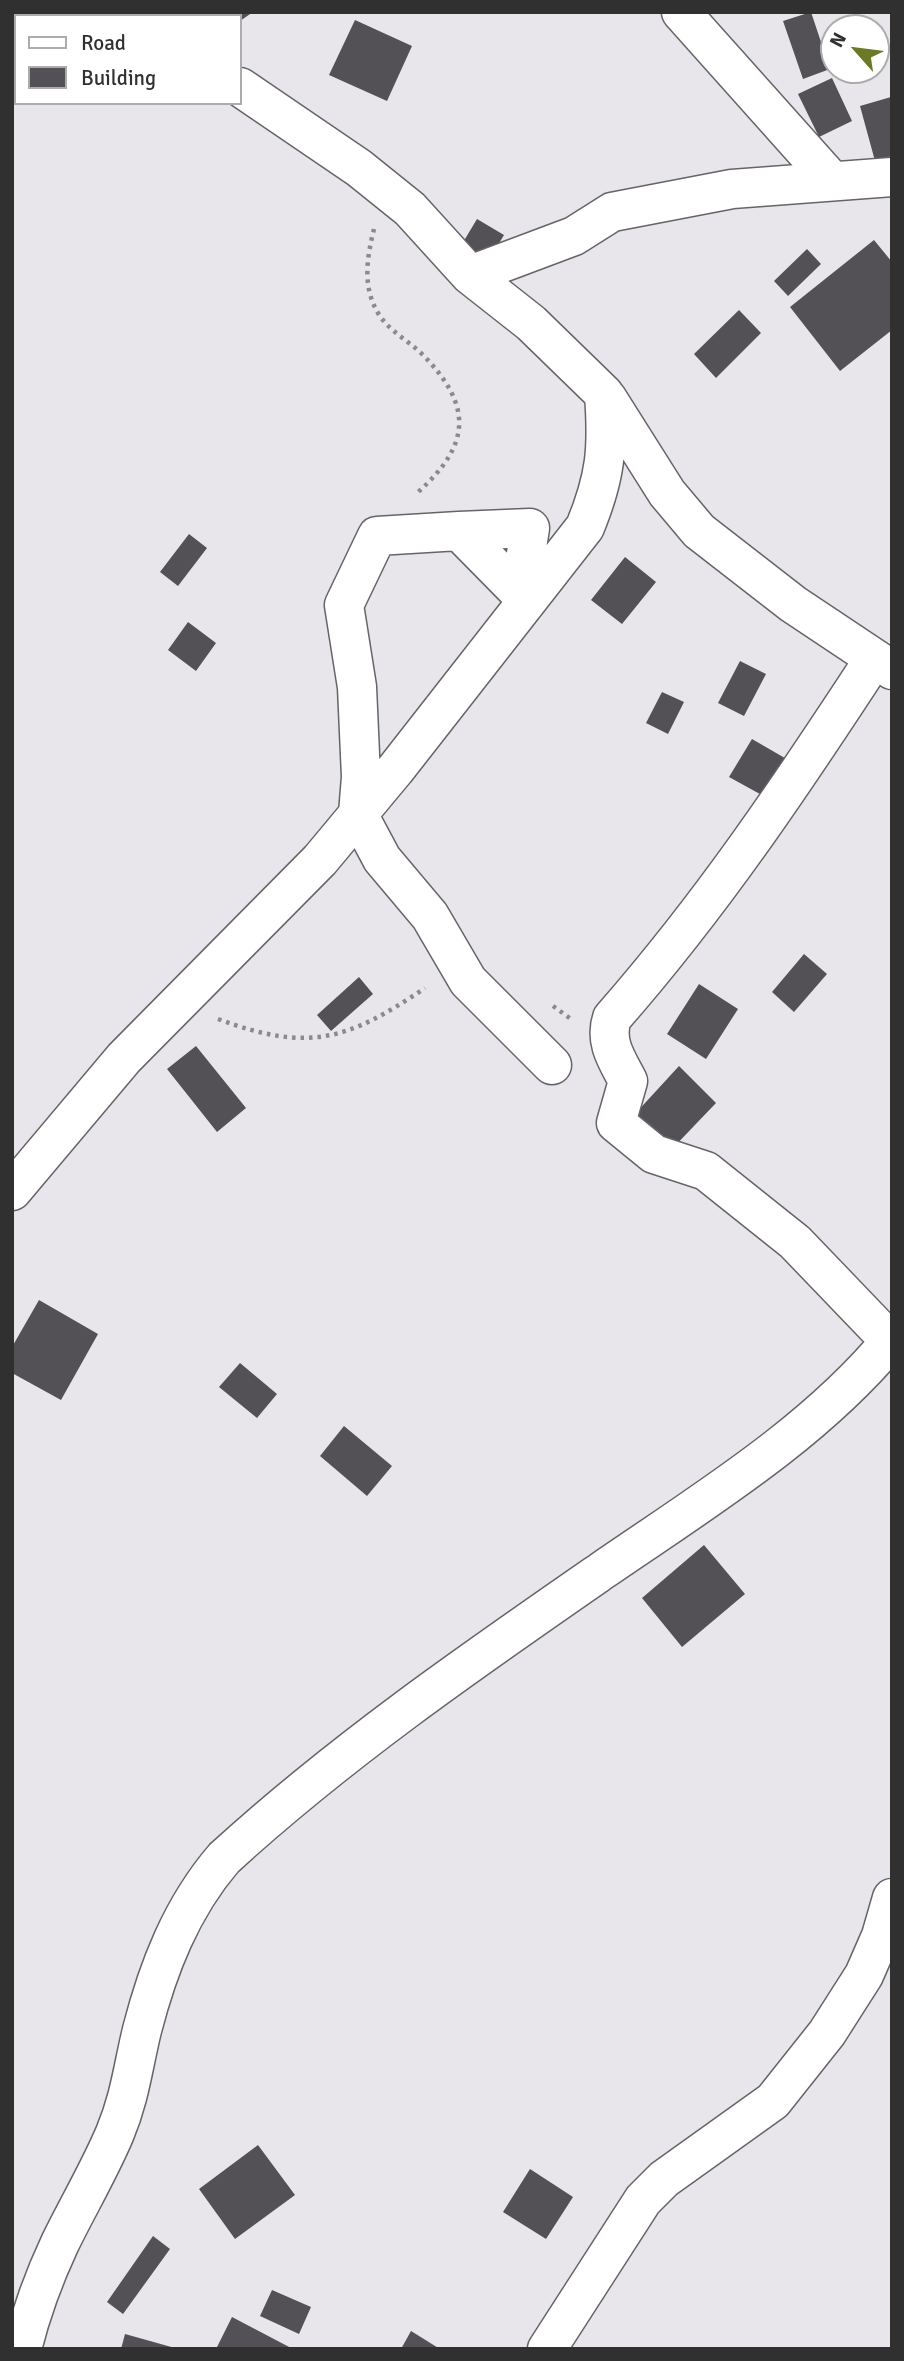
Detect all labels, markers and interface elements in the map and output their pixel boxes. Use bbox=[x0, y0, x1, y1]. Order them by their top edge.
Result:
legend bbox=[14, 14, 242, 105]
north arrow bbox=[820, 14, 890, 84]
text: N bbox=[825, 29, 852, 52]
text: Road bbox=[81, 30, 126, 56]
text: Building bbox=[81, 65, 156, 91]

